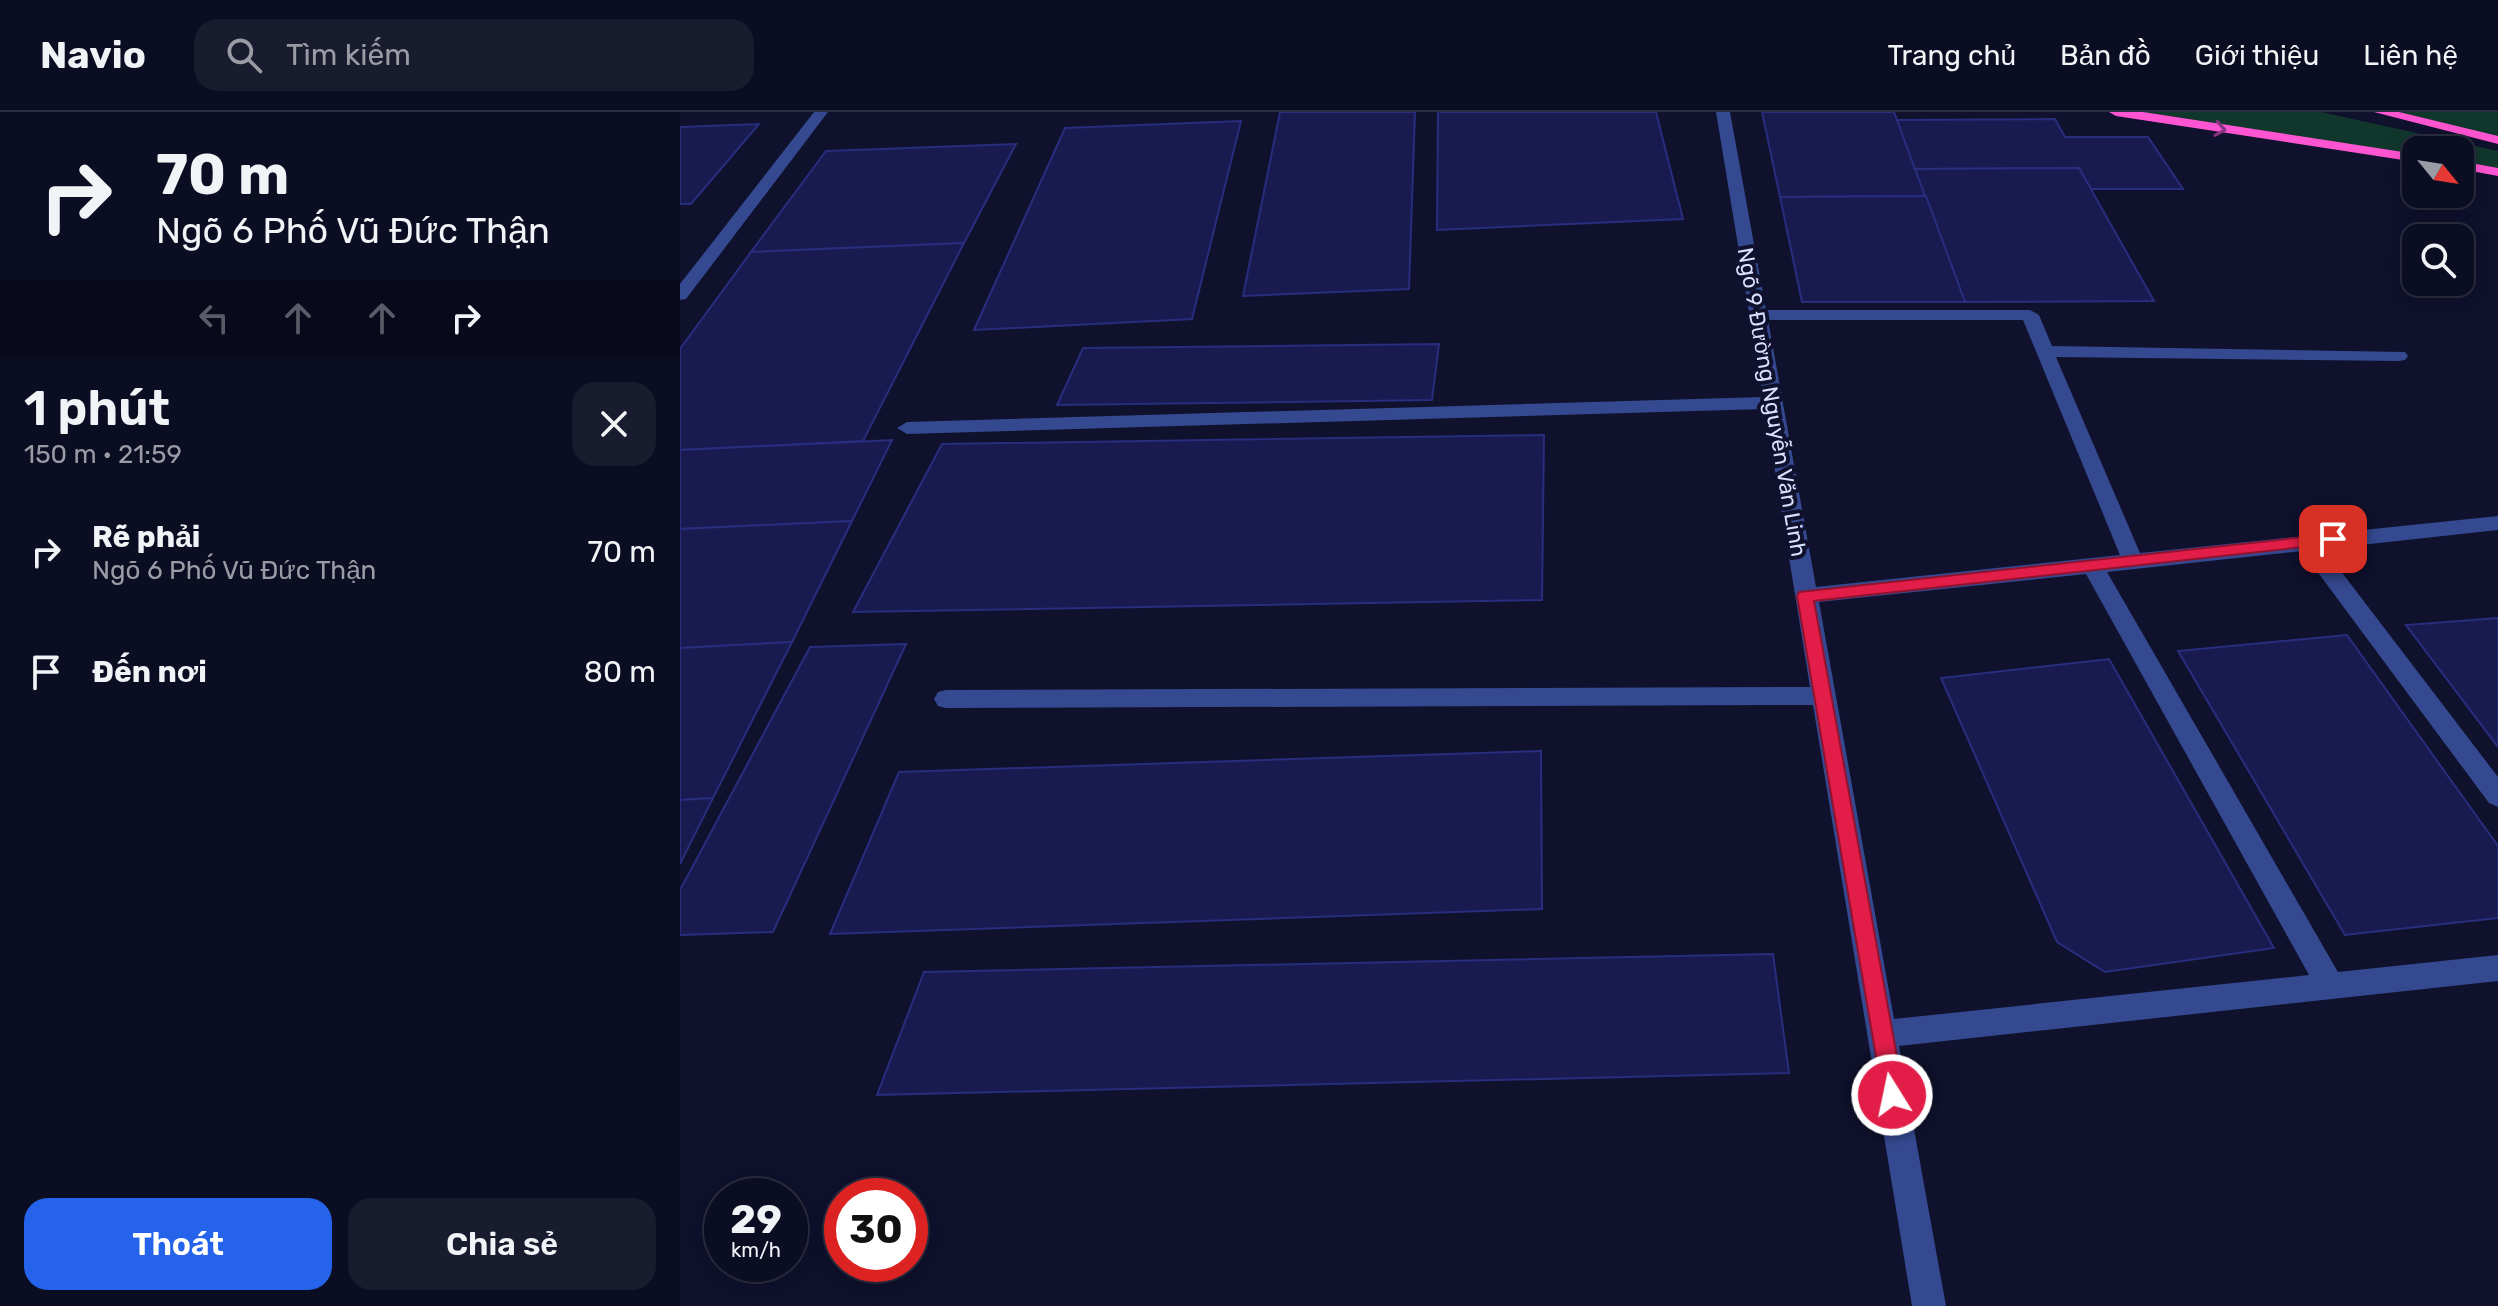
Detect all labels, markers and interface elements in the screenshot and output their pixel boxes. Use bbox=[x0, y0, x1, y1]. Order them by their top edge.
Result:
search box bbox=[194, 19, 754, 91]
text: Navio bbox=[40, 32, 146, 78]
icon: search bbox=[222, 33, 266, 77]
text: Tìm kiếm bbox=[286, 37, 411, 73]
text: Trang chủ bbox=[1888, 39, 2016, 72]
text: Bản đồ bbox=[2060, 39, 2151, 72]
text: Giới thiệu bbox=[2195, 39, 2319, 72]
text: Liên hệ bbox=[2363, 39, 2458, 72]
one-way arrow bbox=[2213, 120, 2227, 137]
north arrow bbox=[2402, 136, 2474, 208]
map controls bbox=[2402, 136, 2474, 296]
text: 70 m bbox=[156, 142, 289, 208]
icon: right bbox=[24, 144, 128, 248]
text: Ngõ 6 Phố Vũ Đức Thận bbox=[156, 209, 550, 252]
button: search bbox=[2402, 224, 2474, 296]
street label: Ngõ 9 Đường Nguyễn Văn Linh bbox=[1731, 245, 1813, 559]
icon: left bbox=[192, 296, 236, 340]
icon: ahead bbox=[276, 296, 320, 340]
icon: ahead bbox=[360, 296, 404, 340]
icon: right bbox=[444, 296, 488, 340]
text: 1 phút bbox=[24, 380, 170, 437]
button: close bbox=[572, 382, 656, 466]
text: 150 m · 21:59 bbox=[24, 439, 182, 470]
pin bbox=[2299, 505, 2367, 573]
icon: arrive bbox=[2311, 517, 2355, 561]
text: Rẽ phải bbox=[92, 519, 200, 555]
icon: right bbox=[24, 530, 68, 574]
text: 70 m bbox=[588, 534, 656, 570]
text: Ngõ 6 Phố Vũ Đức Thận bbox=[92, 555, 376, 586]
icon: arrive bbox=[24, 650, 68, 694]
text: Đến nơi bbox=[92, 654, 207, 690]
text: 80 m bbox=[584, 654, 656, 690]
position arrow bbox=[1850, 1053, 1934, 1137]
speed limit sign: 30 bbox=[824, 1178, 928, 1282]
text: 29 bbox=[730, 1196, 782, 1243]
button: Thoát bbox=[24, 1198, 332, 1290]
button: Chia sẻ bbox=[348, 1198, 656, 1290]
text: km/h bbox=[731, 1238, 781, 1262]

